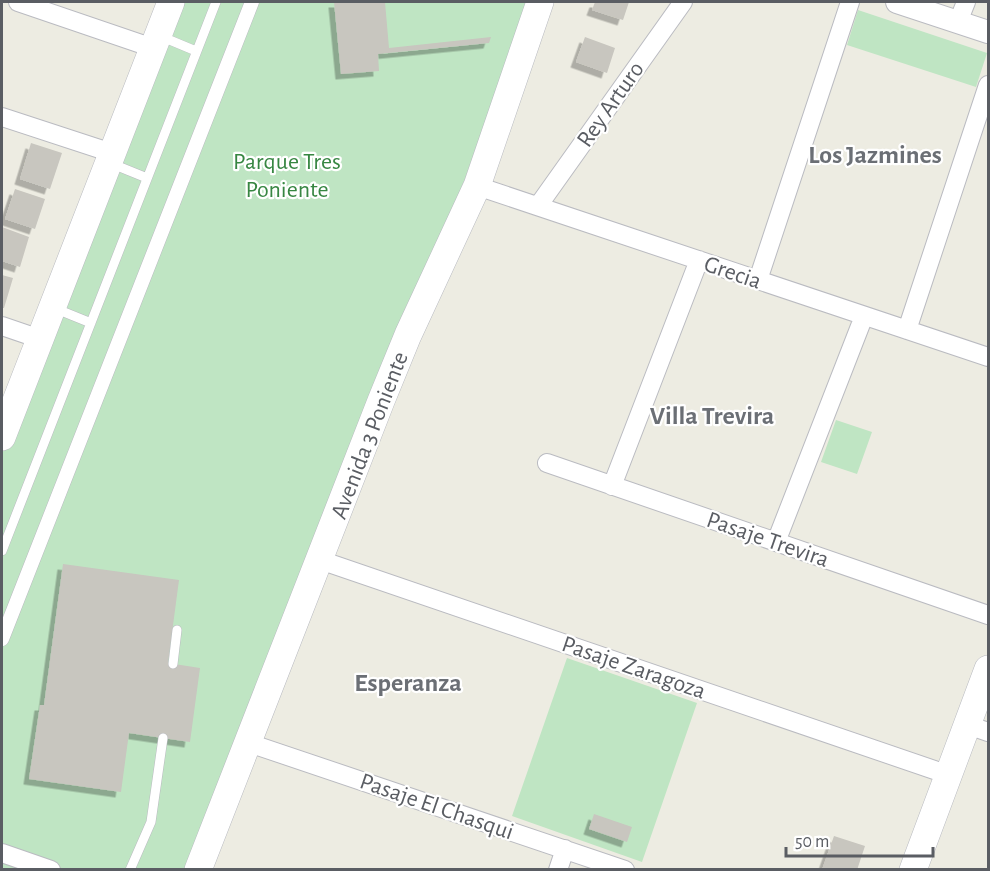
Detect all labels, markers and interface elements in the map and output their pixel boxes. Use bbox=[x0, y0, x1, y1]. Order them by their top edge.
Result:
street label: Rey Arturo bbox=[573, 57, 649, 152]
district label: Los Jazmines bbox=[808, 142, 942, 168]
park label: Parque Tres Poniente bbox=[233, 150, 341, 202]
street label: Grecia bbox=[701, 252, 764, 294]
street label: Avenida 3 Poniente bbox=[327, 349, 413, 522]
district label: Villa Trevira bbox=[650, 403, 774, 429]
street label: Pasaje Trevira bbox=[703, 508, 832, 572]
street label: Pasaje Zaragoza bbox=[559, 632, 709, 704]
district label: Esperanza bbox=[354, 670, 462, 696]
street label: Pasaje El Chasqui bbox=[357, 769, 517, 844]
scale bar bbox=[786, 820, 933, 858]
text: 50 m bbox=[795, 833, 829, 851]

